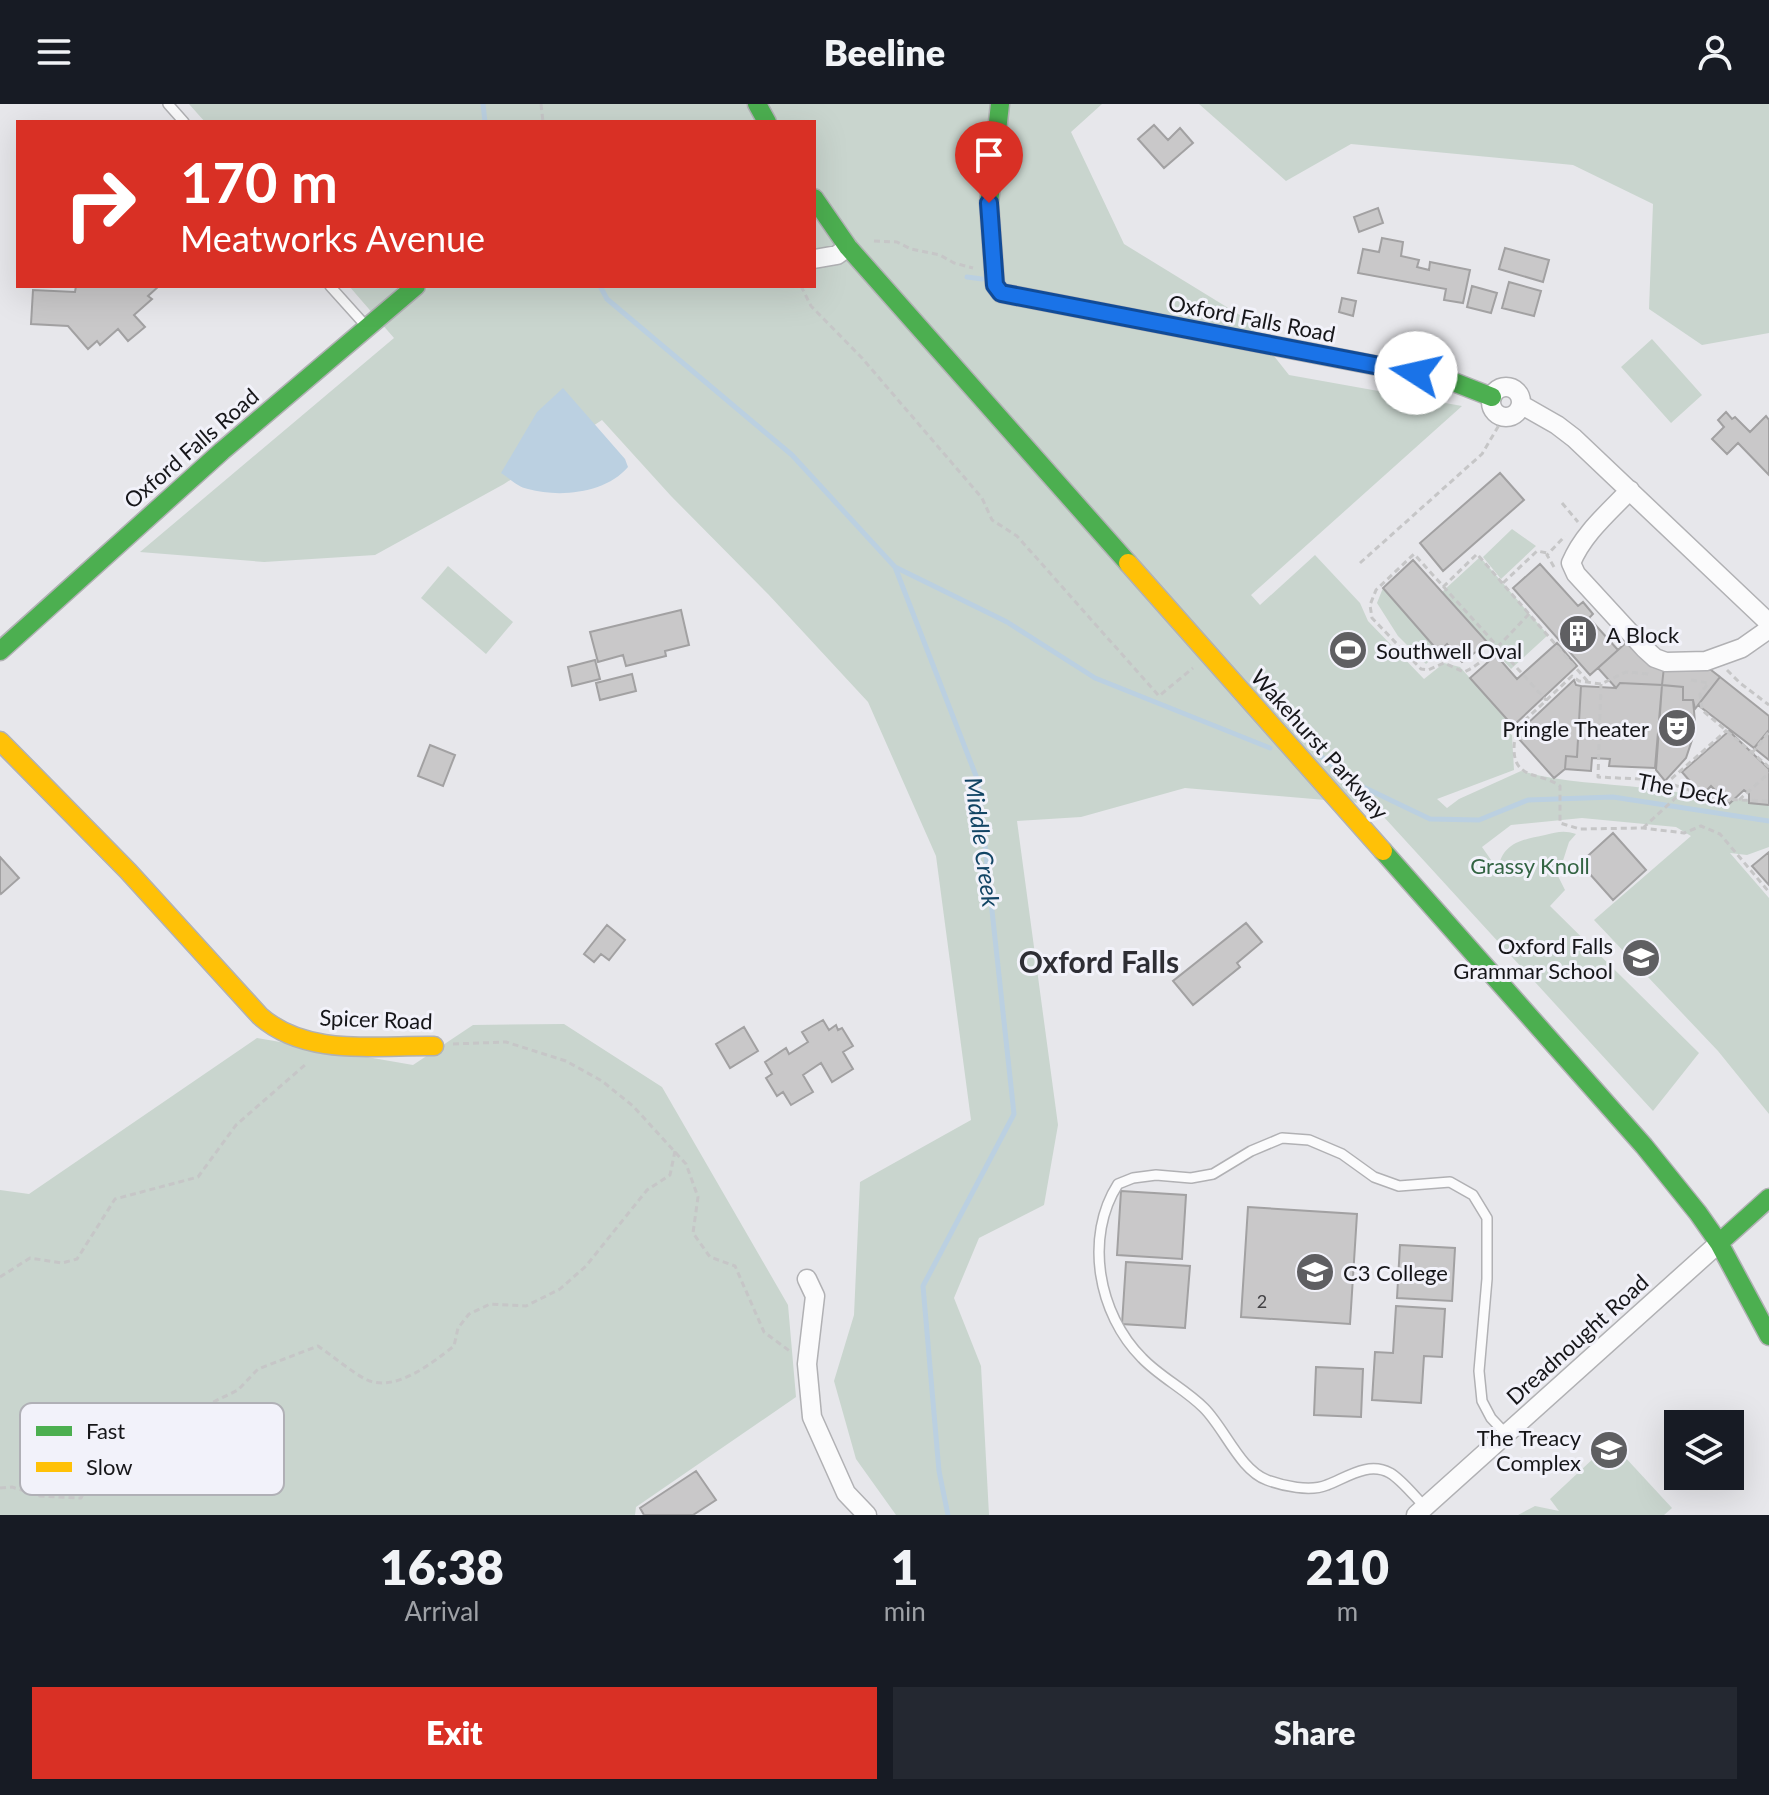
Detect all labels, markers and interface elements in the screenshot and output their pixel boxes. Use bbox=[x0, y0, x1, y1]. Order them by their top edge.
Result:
icon: menu bbox=[32, 30, 76, 74]
text: Beeline bbox=[824, 30, 945, 74]
icon: person bbox=[1693, 30, 1737, 74]
pin bbox=[955, 121, 1023, 203]
icon: arrive bbox=[967, 133, 1011, 177]
text: 170 m bbox=[180, 148, 338, 215]
icon: right bbox=[48, 152, 152, 256]
text: Meatworks Avenue bbox=[180, 216, 485, 260]
street label: Oxford Falls Road bbox=[1166, 289, 1338, 347]
position arrow bbox=[1374, 331, 1458, 415]
street label: Oxford Falls Road bbox=[118, 382, 264, 514]
building icon: A Block bbox=[1557, 613, 1599, 655]
place label: A Block bbox=[1606, 621, 1680, 648]
sports icon: Southwell Oval bbox=[1327, 629, 1369, 671]
place label: Southwell Oval bbox=[1376, 637, 1522, 664]
street label: Wakehurst Parkway bbox=[1246, 664, 1395, 825]
theatre icon: Pringle Theater bbox=[1656, 707, 1698, 749]
place label: Pringle Theater bbox=[1502, 715, 1649, 742]
street label: The Deck bbox=[1635, 767, 1732, 811]
water label: Middle Creek bbox=[960, 775, 1007, 909]
park label: Grassy Knoll bbox=[1470, 852, 1590, 879]
place label: Oxford Falls Grammar School bbox=[1453, 932, 1613, 984]
school or university icon: Oxford Falls Grammar School bbox=[1620, 937, 1662, 979]
district label: Oxford Falls bbox=[1019, 943, 1179, 979]
street label: Spicer Road bbox=[319, 1004, 433, 1034]
school or university icon: C3 College bbox=[1294, 1251, 1336, 1293]
place label: C3 College bbox=[1343, 1259, 1448, 1286]
street label: Dreadnought Road bbox=[1500, 1268, 1654, 1410]
house number: 2 bbox=[1257, 1290, 1267, 1312]
legend bbox=[20, 1403, 284, 1495]
map controls bbox=[1664, 1410, 1744, 1490]
button: layers bbox=[1664, 1410, 1744, 1490]
text: Fast bbox=[86, 1417, 125, 1444]
place label: The Treacy Complex bbox=[1477, 1424, 1582, 1476]
school or university icon: The Treacy Complex bbox=[1588, 1429, 1630, 1471]
text: Slow bbox=[86, 1453, 133, 1480]
text: 16:38 bbox=[380, 1538, 504, 1595]
text: 1 bbox=[891, 1538, 919, 1595]
text: 210 bbox=[1306, 1538, 1389, 1595]
text: Arrival bbox=[404, 1595, 479, 1627]
text: min bbox=[884, 1595, 926, 1627]
text: m bbox=[1337, 1595, 1358, 1627]
button: Exit bbox=[32, 1687, 877, 1779]
button: Share bbox=[893, 1687, 1737, 1779]

